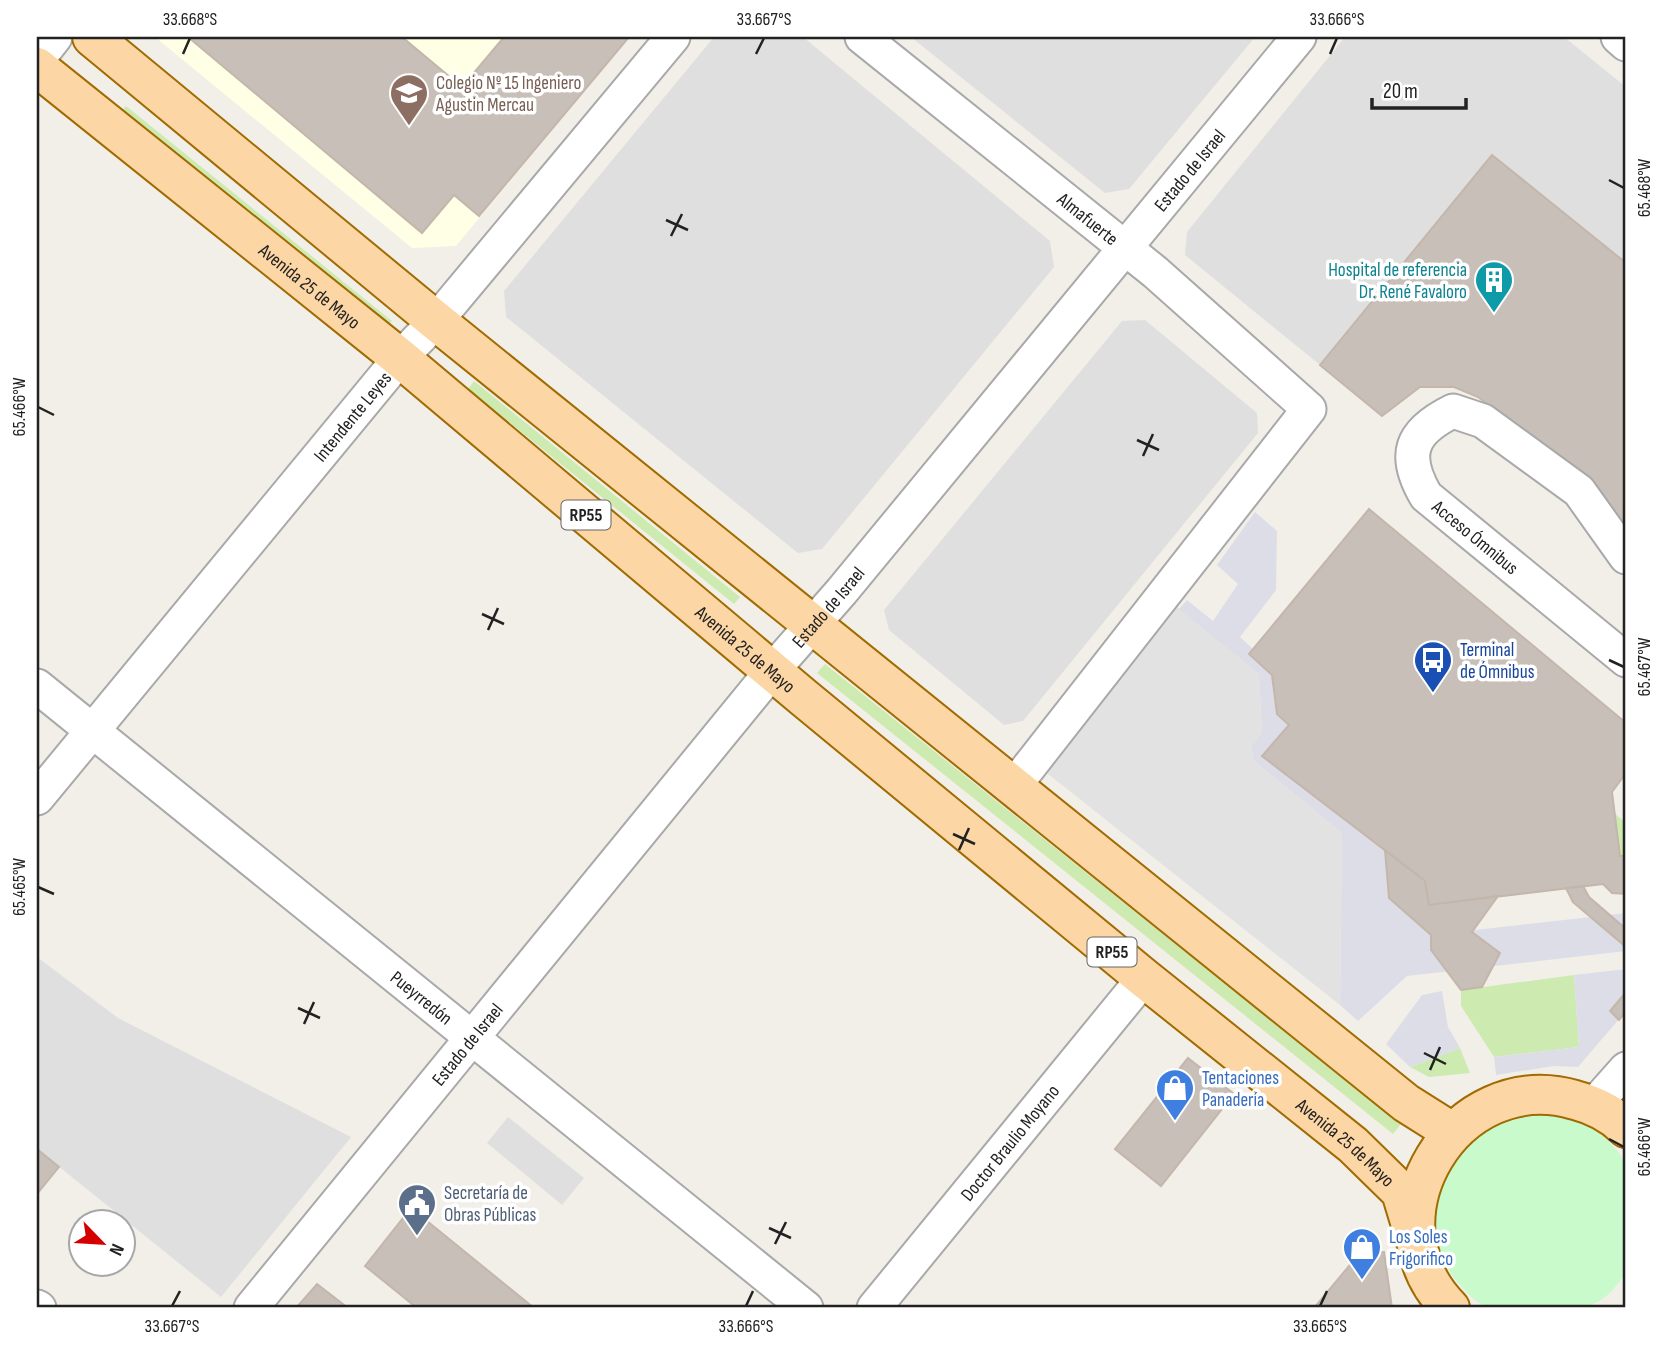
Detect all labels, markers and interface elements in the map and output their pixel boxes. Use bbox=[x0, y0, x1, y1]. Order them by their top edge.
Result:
text: 33.668°S bbox=[163, 9, 218, 30]
text: 33.667°S bbox=[737, 9, 792, 30]
text: 33.666°S bbox=[1310, 9, 1365, 30]
scale bar bbox=[1372, 66, 1467, 110]
school or university icon: Colegio Nº 15 Ingeniero Agustin Mercau bbox=[388, 72, 430, 127]
place label: Colegio Nº 15 Ingeniero Agustin Mercau bbox=[435, 72, 581, 117]
text: 20 m bbox=[1383, 79, 1418, 104]
street label: Estado de Israel bbox=[1150, 125, 1231, 217]
text: 65.468°W bbox=[1634, 158, 1655, 217]
street label: Almafuerte bbox=[1051, 188, 1122, 251]
street label: Avenida 25 de Mayo bbox=[253, 239, 364, 335]
place label: Hospital de referencia Dr. René Favaloro bbox=[1328, 259, 1467, 304]
building icon: Hospital de referencia Dr. René Favaloro bbox=[1473, 259, 1515, 314]
street label: Intendente Leyes bbox=[309, 367, 397, 467]
text: 65.466°W bbox=[9, 377, 30, 436]
street label: Acceso Ómnibus bbox=[1426, 495, 1523, 580]
road number: RP55 bbox=[562, 500, 610, 530]
street label: Estado de Israel bbox=[788, 563, 870, 653]
street label: Avenida 25 de Mayo bbox=[689, 601, 799, 698]
text: 65.467°W bbox=[1634, 637, 1655, 696]
bus stop icon: Terminal de Ómnibus bbox=[1412, 639, 1454, 694]
place label: Terminal de Ómnibus bbox=[1460, 639, 1535, 684]
text: 65.465°W bbox=[9, 858, 30, 916]
road number: RP55 bbox=[1088, 937, 1136, 967]
street label: Pueyrredón bbox=[385, 967, 457, 1030]
street label: Estado de Israel bbox=[428, 999, 508, 1091]
shop icon: Tentaciones Panadería bbox=[1154, 1067, 1196, 1122]
place label: Tentaciones Panadería bbox=[1202, 1067, 1279, 1112]
street label: Doctor Braulio Moyano bbox=[956, 1080, 1065, 1206]
street label: Avenida 25 de Mayo bbox=[1290, 1094, 1399, 1192]
text: 65.466°W bbox=[1634, 1117, 1655, 1176]
public building icon: Secretaría de Obras Públicas bbox=[396, 1182, 438, 1237]
place label: Secretaría de Obras Públicas bbox=[444, 1182, 537, 1227]
north arrow bbox=[66, 1208, 136, 1278]
shop icon: Los Soles Frigorifico bbox=[1341, 1226, 1383, 1281]
place label: Los Soles Frigorifico bbox=[1389, 1226, 1453, 1271]
text: N bbox=[103, 1240, 129, 1259]
text: 33.667°S bbox=[145, 1316, 200, 1337]
text: 33.666°S bbox=[719, 1316, 774, 1337]
text: 33.665°S bbox=[1293, 1316, 1347, 1337]

